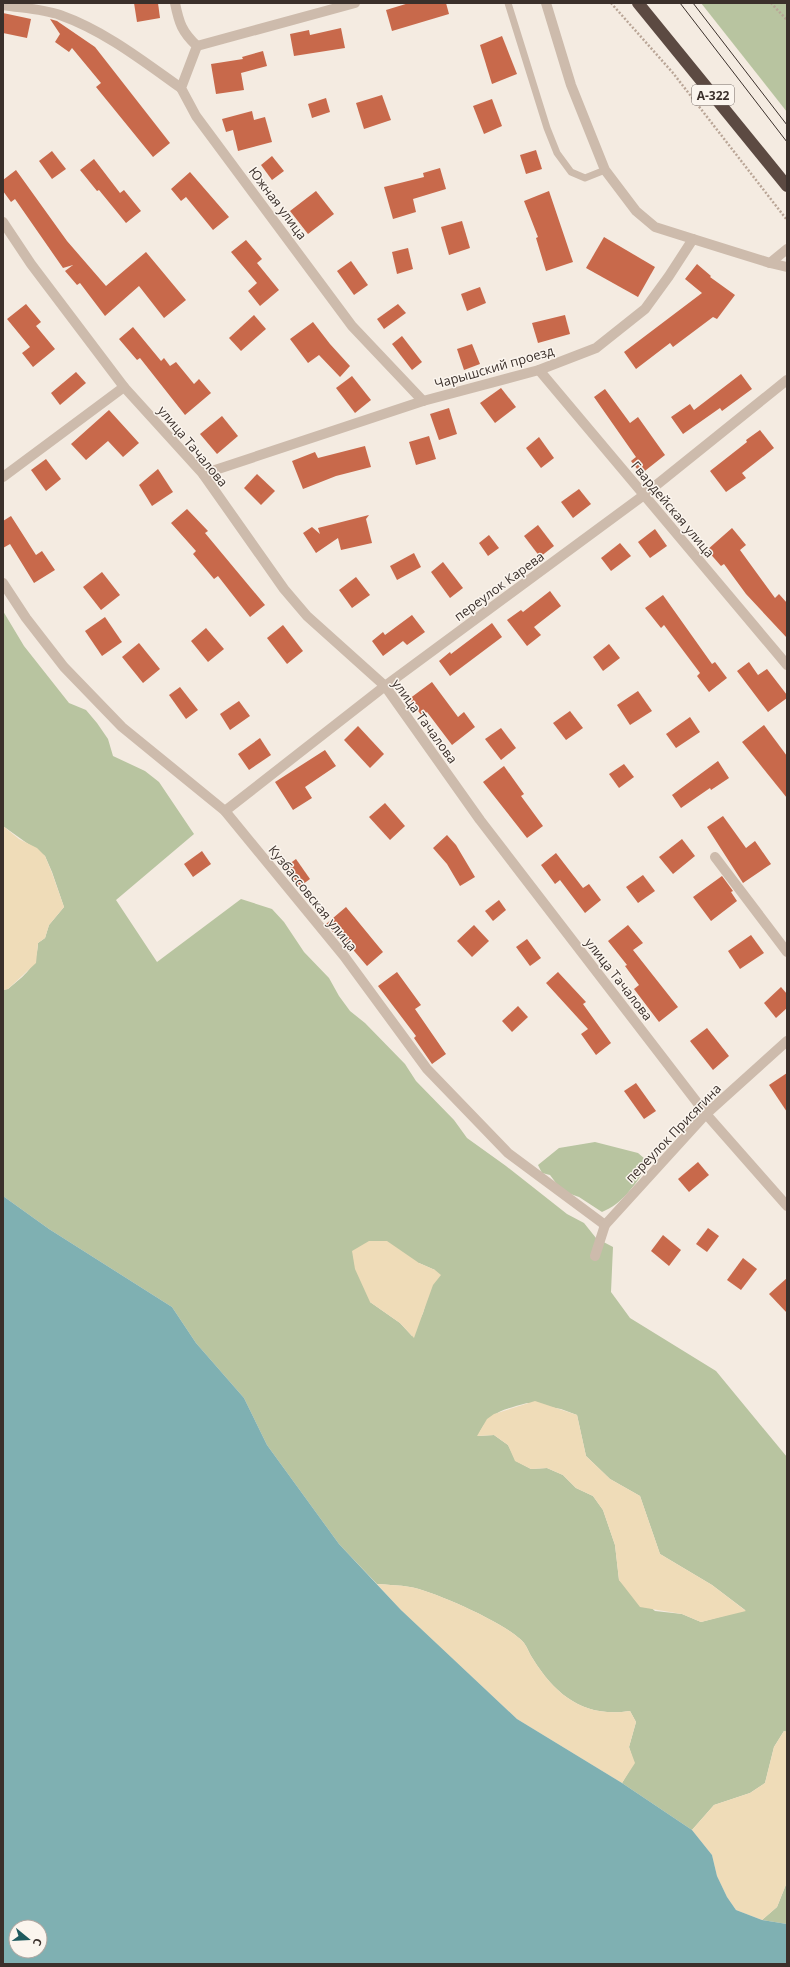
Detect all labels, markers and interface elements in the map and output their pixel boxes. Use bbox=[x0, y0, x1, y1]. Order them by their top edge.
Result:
road number: А-322 bbox=[692, 85, 734, 105]
street label: Южная улица bbox=[245, 163, 311, 243]
street label: Чарышский проезд bbox=[432, 341, 556, 393]
street label: улица Тачалова bbox=[154, 402, 232, 490]
street label: Гвардейская улица bbox=[627, 457, 719, 561]
street label: переулок Карева bbox=[450, 547, 548, 625]
street label: улица Тачалова bbox=[388, 675, 462, 767]
street label: Кузбассовская улица bbox=[265, 841, 361, 955]
street label: улица Тачалова bbox=[581, 934, 657, 1024]
street label: переулок Присягина bbox=[621, 1080, 725, 1186]
north arrow bbox=[8, 1919, 48, 1959]
text: С bbox=[30, 1937, 46, 1948]

